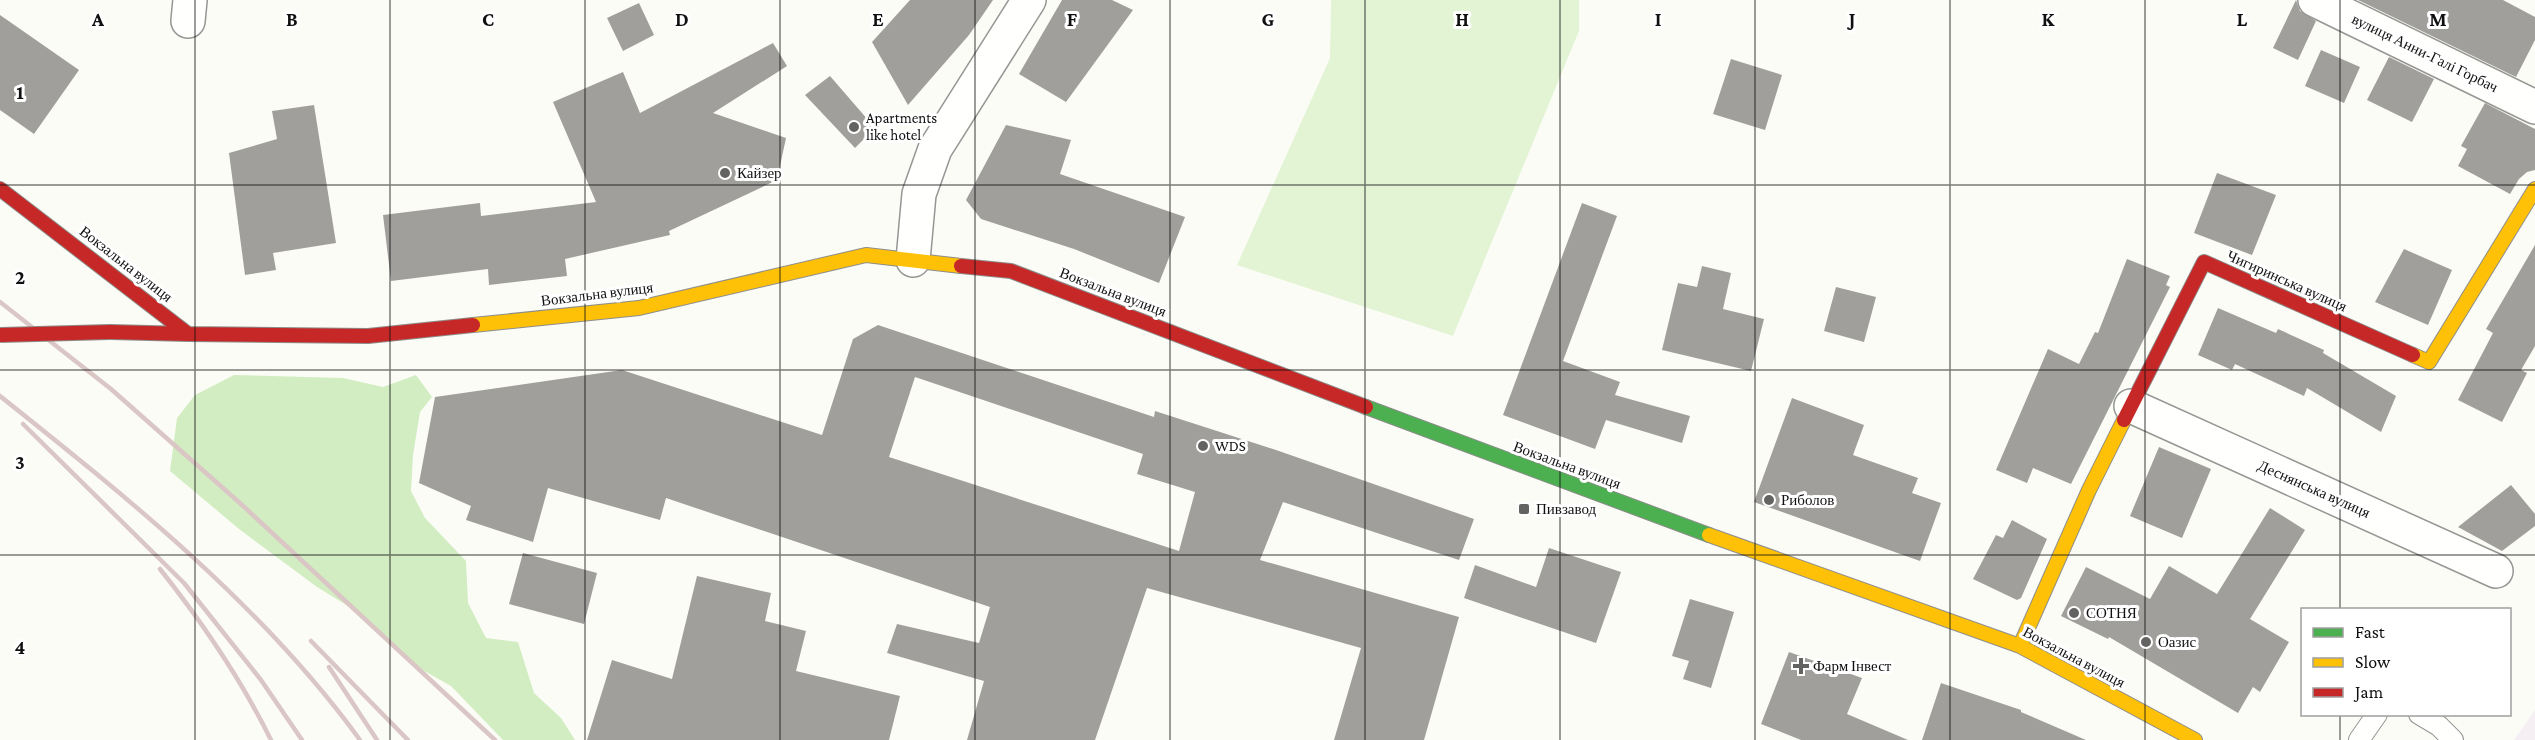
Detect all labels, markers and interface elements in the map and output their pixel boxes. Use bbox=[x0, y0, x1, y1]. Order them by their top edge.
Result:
text: A bbox=[91, 8, 105, 30]
text: B bbox=[286, 8, 298, 30]
text: C bbox=[482, 8, 494, 30]
text: D bbox=[675, 8, 689, 30]
text: E bbox=[872, 8, 884, 30]
text: F bbox=[1067, 8, 1078, 30]
text: G bbox=[1262, 8, 1275, 30]
text: H bbox=[1455, 8, 1469, 30]
text: I bbox=[1655, 8, 1662, 30]
text: J bbox=[1847, 8, 1856, 30]
text: K bbox=[2042, 8, 2056, 30]
text: L bbox=[2237, 8, 2248, 30]
text: M bbox=[2429, 8, 2447, 30]
street label: вулиця Анни-Галі Горбач bbox=[2350, 11, 2501, 95]
text: 1 bbox=[16, 81, 24, 103]
place label: Apartments like hotel bbox=[866, 110, 937, 143]
marker: Apartments like hotel bbox=[847, 120, 861, 134]
place label: Кайзер bbox=[737, 165, 782, 181]
marker: Кайзер bbox=[718, 166, 732, 180]
street label: Вокзальна вулиця bbox=[77, 223, 176, 305]
street label: Чигиринська вулиця bbox=[2225, 247, 2349, 315]
street label: Вокзальна вулиця bbox=[1057, 264, 1169, 320]
text: 2 bbox=[15, 266, 25, 288]
street label: Вокзальна вулиця bbox=[540, 279, 654, 309]
place label: WDS bbox=[1215, 438, 1246, 454]
street label: Вокзальна вулиця bbox=[1511, 438, 1623, 492]
marker: WDS bbox=[1196, 439, 1210, 453]
text: 3 bbox=[15, 451, 25, 473]
street label: Деснянська вулиця bbox=[2256, 457, 2373, 521]
place label: Риболов bbox=[1781, 492, 1834, 508]
marker: Риболов bbox=[1762, 493, 1776, 507]
place label: Пивзавод bbox=[1536, 501, 1597, 517]
marker: Пивзавод bbox=[1517, 502, 1531, 516]
place label: СОТНЯ bbox=[2086, 605, 2137, 621]
marker: СОТНЯ bbox=[2067, 606, 2081, 620]
legend bbox=[2301, 608, 2511, 716]
text: Fast bbox=[2355, 622, 2386, 642]
street label: Вокзальна вулиця bbox=[2020, 623, 2128, 691]
place label: Оазис bbox=[2158, 634, 2196, 650]
marker: Оазис bbox=[2139, 635, 2153, 649]
text: 4 bbox=[15, 636, 26, 658]
text: Slow bbox=[2355, 652, 2391, 672]
place label: Фарм Інвест bbox=[1813, 658, 1892, 674]
marker: Фарм Інвест bbox=[1794, 659, 1808, 673]
text: Jam bbox=[2353, 682, 2384, 702]

